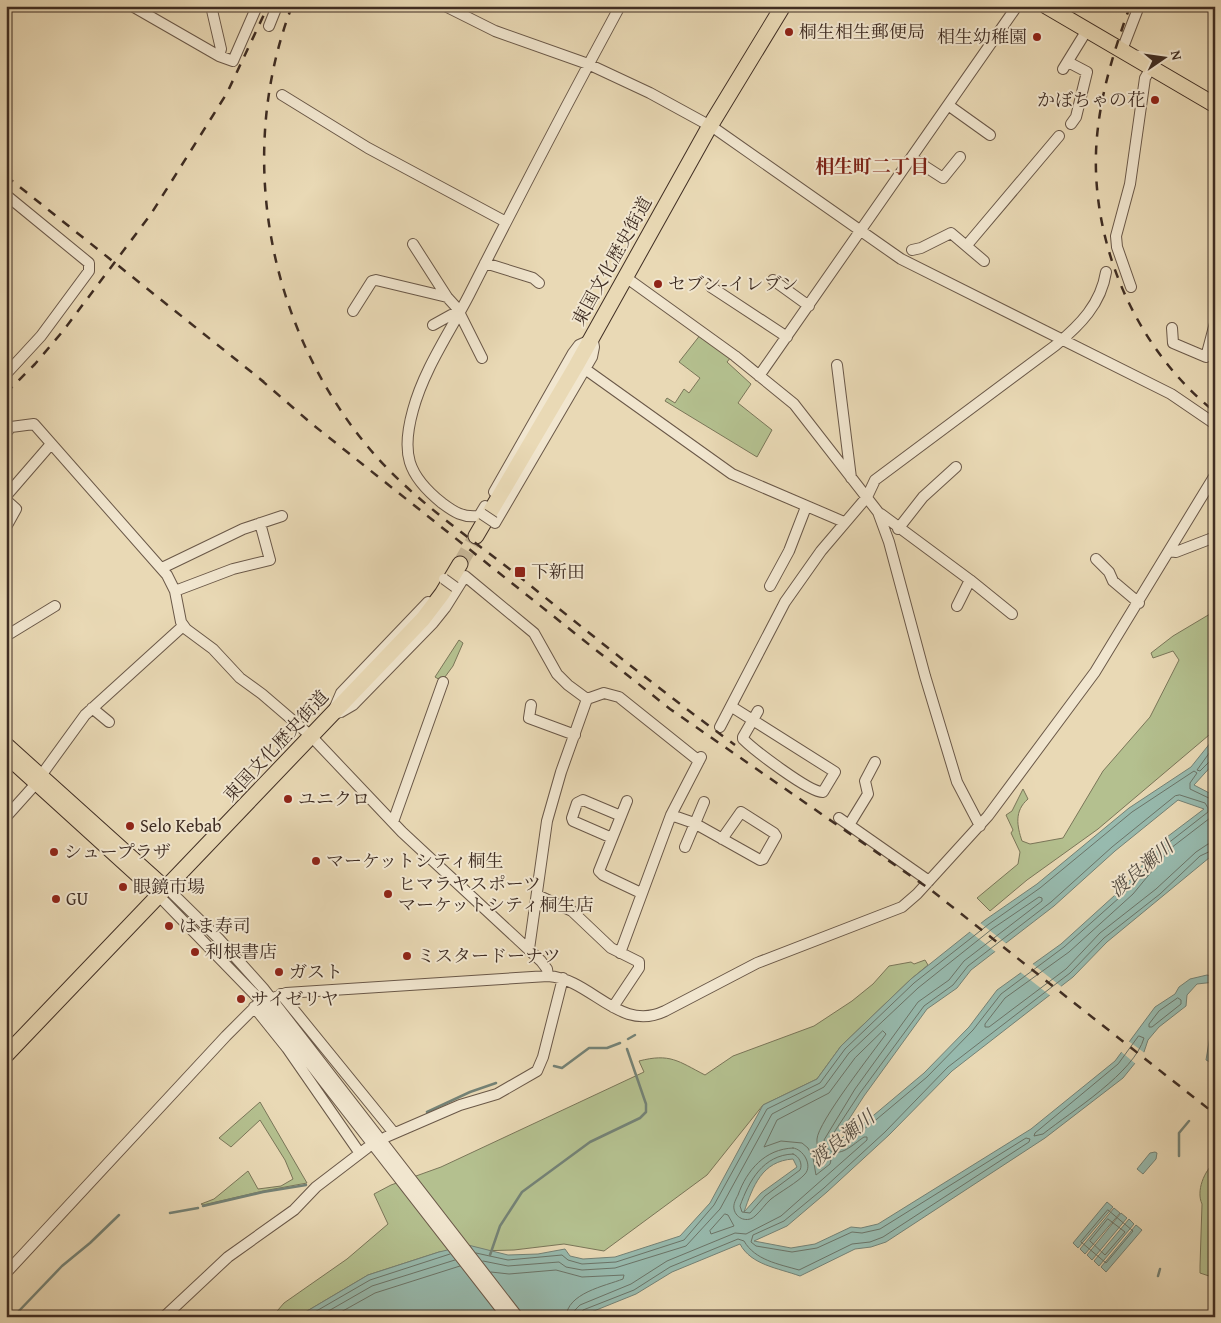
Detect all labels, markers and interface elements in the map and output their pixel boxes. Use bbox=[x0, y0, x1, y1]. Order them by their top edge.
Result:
place label: 桐生相生郵便局 bbox=[799, 18, 925, 45]
place label: 相生幼稚園 bbox=[937, 23, 1027, 50]
marker: 桐生相生郵便局 bbox=[783, 26, 795, 38]
marker: 相生幼稚園 bbox=[1031, 31, 1043, 43]
north arrow bbox=[1138, 32, 1188, 82]
text: N bbox=[1166, 48, 1188, 63]
place label: かぼちゃの花 bbox=[1037, 86, 1145, 113]
marker: かぼちゃの花 bbox=[1149, 94, 1161, 106]
district label: 相生町二丁目 bbox=[815, 152, 929, 180]
street label: 東国文化歴史街道 bbox=[565, 191, 658, 330]
place label: セブン-イレブン bbox=[668, 270, 799, 297]
marker: セブン-イレブン bbox=[652, 278, 664, 290]
place label: 下新田 bbox=[531, 558, 585, 585]
marker: 下新田 bbox=[513, 565, 527, 579]
street label: 東国文化歴史街道 bbox=[217, 684, 335, 808]
place label: ユニクロ bbox=[298, 785, 370, 812]
marker: ユニクロ bbox=[282, 793, 294, 805]
place label: Selo Kebab bbox=[140, 812, 222, 839]
marker: Selo Kebab bbox=[124, 820, 136, 832]
water label: 渡良瀬川 bbox=[1103, 832, 1181, 903]
place label: シュープラザ bbox=[64, 838, 171, 865]
marker: シュープラザ bbox=[48, 846, 60, 858]
place label: マーケットシティ桐生 bbox=[326, 847, 504, 874]
marker: マーケットシティ桐生 bbox=[310, 855, 322, 867]
place label: ヒマラヤスポーツ マーケットシティ桐生店 bbox=[398, 870, 594, 918]
place label: 眼鏡市場 bbox=[133, 873, 205, 900]
marker: 眼鏡市場 bbox=[117, 881, 129, 893]
place label: GU bbox=[66, 885, 89, 912]
marker: ヒマラヤスポーツ マーケットシティ桐生店 bbox=[382, 888, 394, 900]
marker: GU bbox=[50, 893, 62, 905]
place label: はま寿司 bbox=[179, 912, 251, 939]
marker: はま寿司 bbox=[163, 920, 175, 932]
place label: 利根書店 bbox=[205, 938, 277, 965]
place label: ミスタードーナツ bbox=[417, 942, 561, 969]
marker: 利根書店 bbox=[189, 946, 201, 958]
marker: ミスタードーナツ bbox=[401, 950, 413, 962]
place label: ガスト bbox=[289, 958, 343, 985]
marker: ガスト bbox=[273, 966, 285, 978]
place label: サイゼリヤ bbox=[251, 985, 339, 1012]
marker: サイゼリヤ bbox=[235, 993, 247, 1005]
water label: 渡良瀬川 bbox=[804, 1102, 882, 1173]

